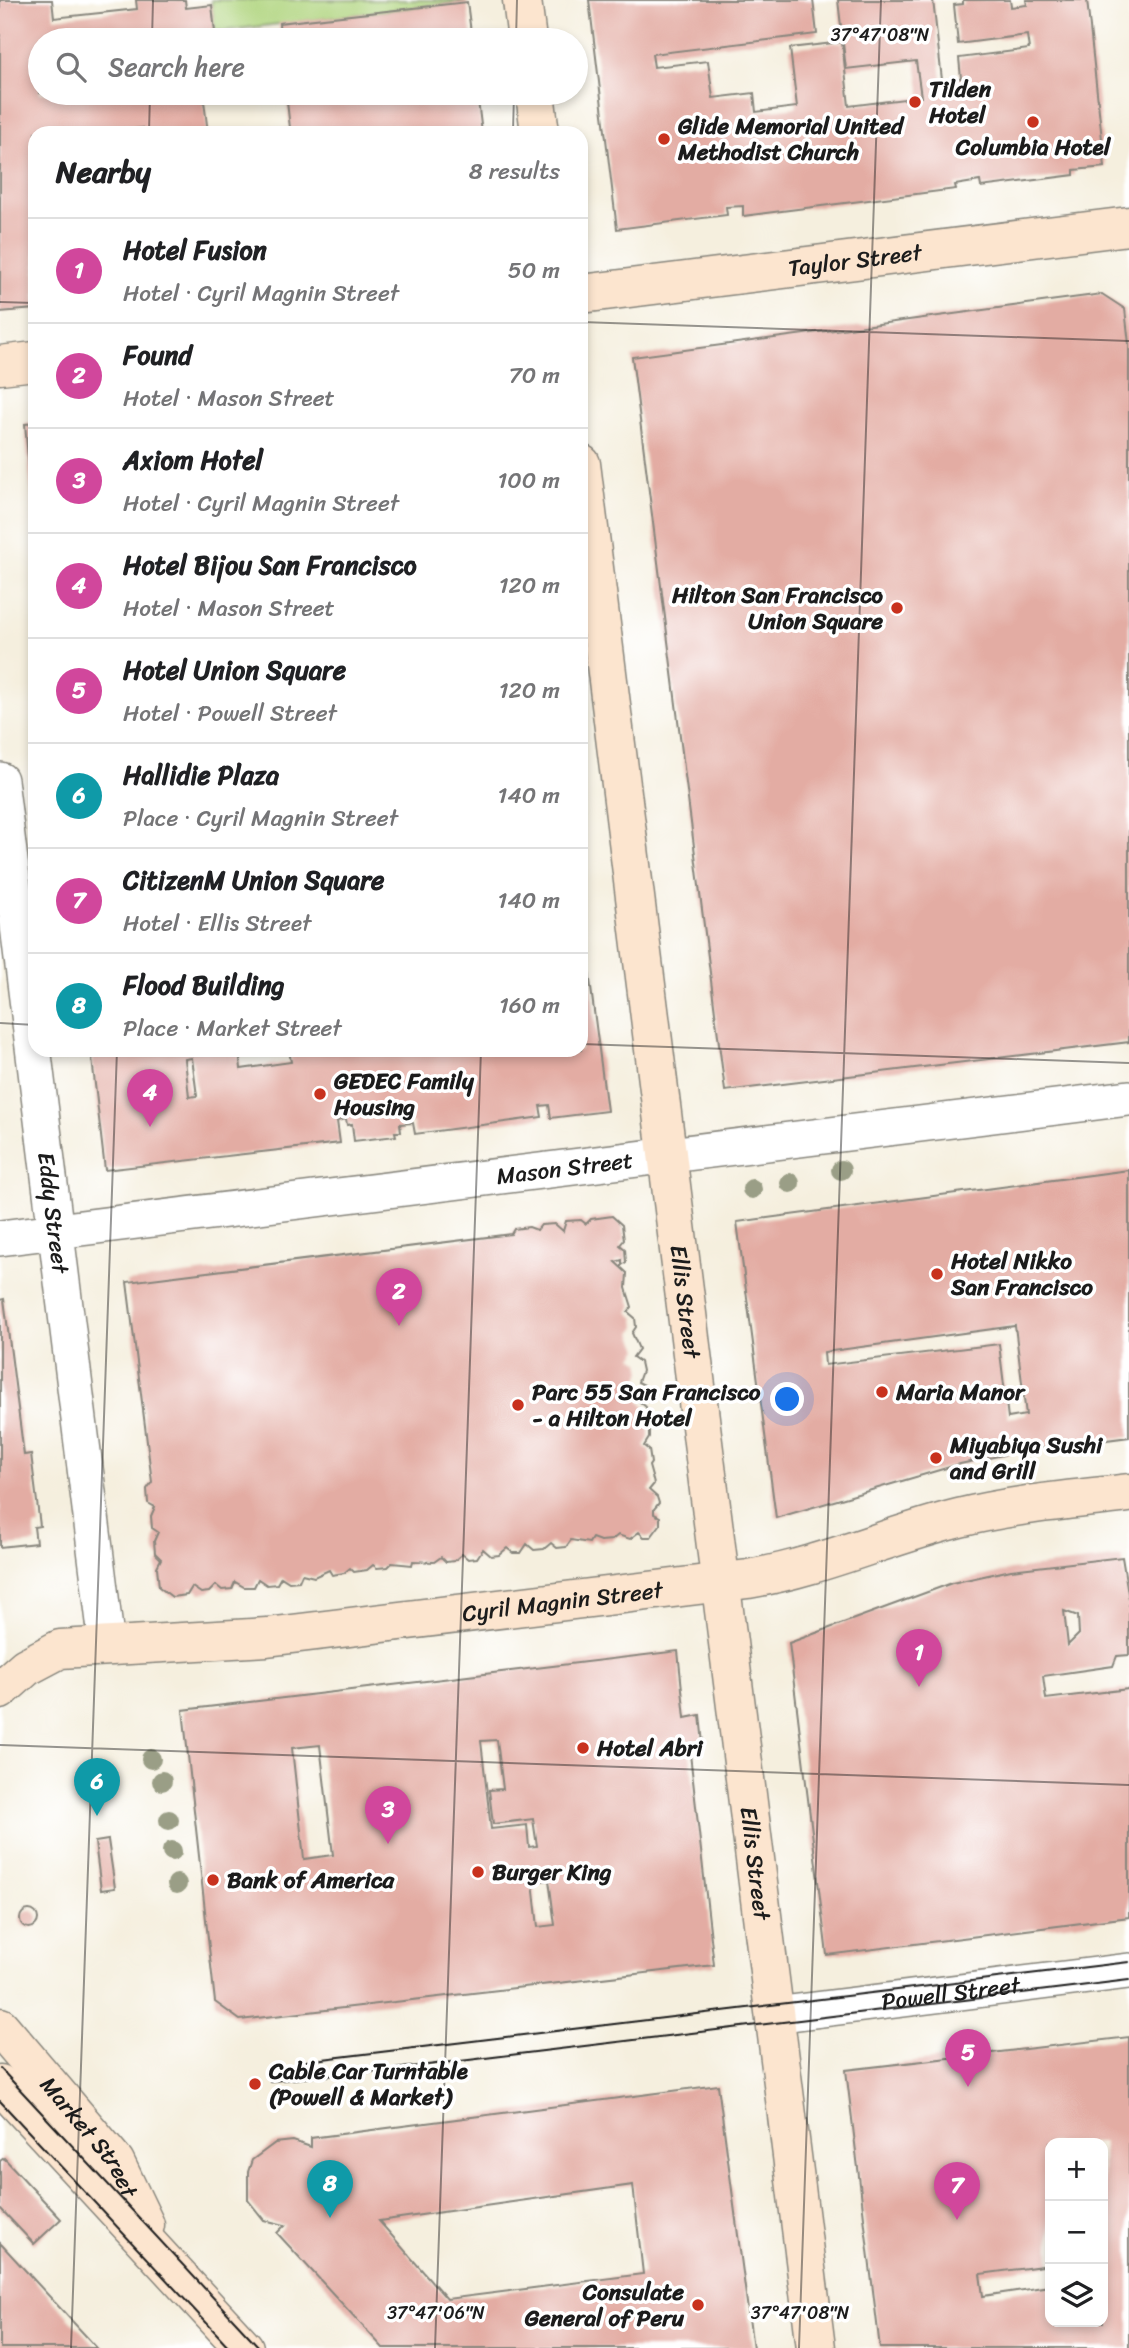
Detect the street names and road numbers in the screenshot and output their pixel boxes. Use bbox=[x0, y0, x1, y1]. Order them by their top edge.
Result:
street label: Taylor Street bbox=[786, 231, 926, 289]
street label: Mason Street bbox=[494, 1139, 635, 1197]
street label: Eddy Street bbox=[26, 1150, 81, 1277]
street label: Ellis Street bbox=[658, 1242, 713, 1362]
street label: Cyril Magnin Street bbox=[460, 1569, 667, 1634]
street label: Ellis Street bbox=[728, 1804, 783, 1924]
street label: Powell Street bbox=[879, 1964, 1024, 2022]
street label: Market Street bbox=[29, 2067, 150, 2206]

